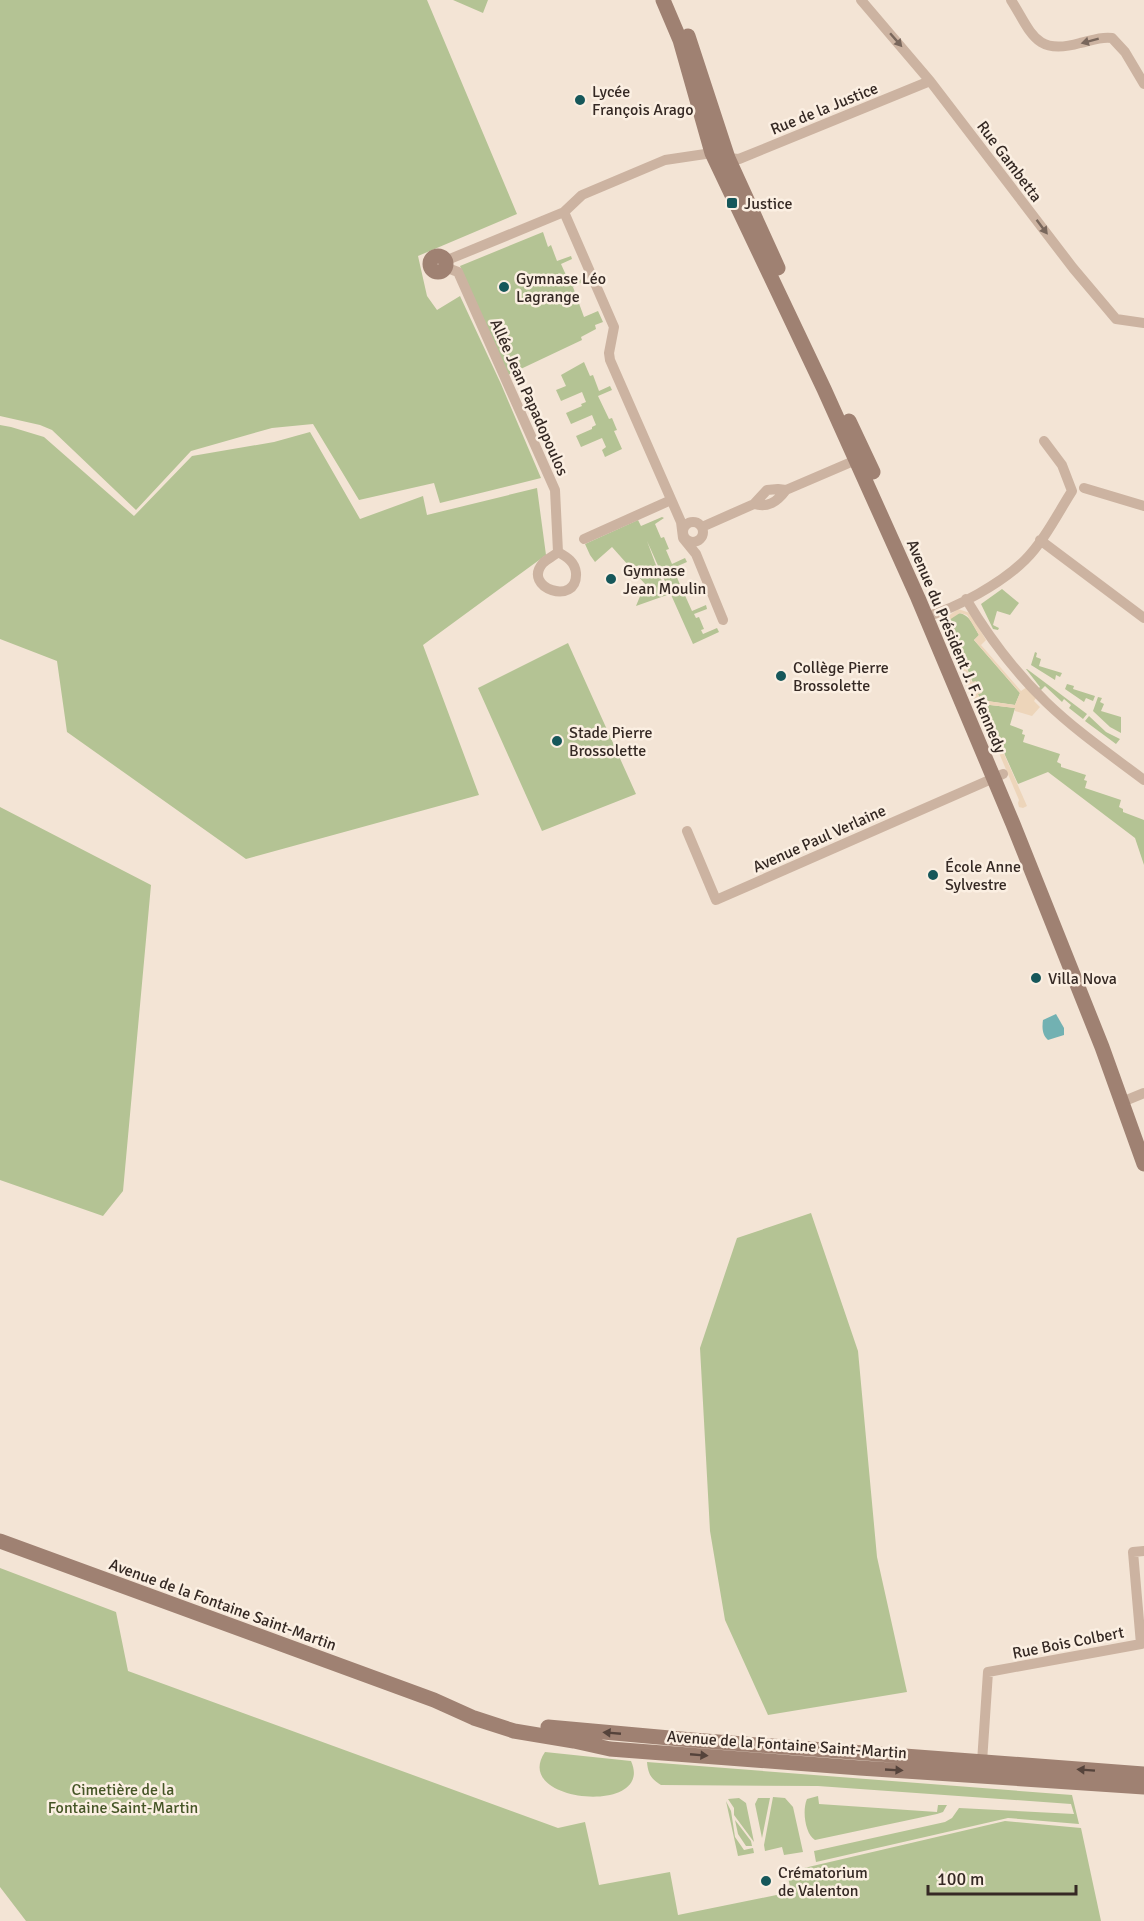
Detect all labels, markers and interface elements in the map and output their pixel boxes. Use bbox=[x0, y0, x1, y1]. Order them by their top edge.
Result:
one-way arrow bbox=[889, 32, 902, 48]
one-way arrow bbox=[1081, 37, 1099, 46]
street label: Rue de la Justice bbox=[768, 78, 881, 140]
place label: Lycée François Arago bbox=[592, 82, 694, 120]
marker: Lycée François Arago bbox=[573, 93, 587, 107]
street label: Rue Gambetta bbox=[972, 117, 1046, 206]
place label: Justice bbox=[744, 194, 792, 214]
marker: Justice bbox=[725, 196, 739, 210]
one-way arrow bbox=[1036, 220, 1048, 235]
place label: Gymnase Léo Lagrange bbox=[516, 269, 606, 307]
marker: Gymnase Léo Lagrange bbox=[497, 280, 511, 294]
street label: Allée Jean Papadopoulos bbox=[486, 316, 573, 479]
street label: Avenue du Président J. F. Kennedy bbox=[902, 537, 1010, 757]
place label: Gymnase Jean Moulin bbox=[623, 561, 706, 599]
marker: Gymnase Jean Moulin bbox=[604, 572, 618, 586]
place label: Collège Pierre Brossolette bbox=[793, 658, 889, 696]
marker: Collège Pierre Brossolette bbox=[774, 669, 788, 683]
place label: Stade Pierre Brossolette bbox=[569, 723, 652, 761]
marker: Stade Pierre Brossolette bbox=[550, 734, 564, 748]
street label: Avenue Paul Verlaine bbox=[750, 801, 889, 877]
place label: École Anne Sylvestre bbox=[945, 857, 1021, 895]
marker: École Anne Sylvestre bbox=[926, 868, 940, 882]
place label: Villa Nova bbox=[1048, 969, 1117, 989]
marker: Villa Nova bbox=[1029, 971, 1043, 985]
street label: Avenue de la Fontaine Saint-Martin bbox=[106, 1554, 339, 1655]
street label: Rue Bois Colbert bbox=[1011, 1622, 1126, 1664]
street label: Avenue de la Fontaine Saint-Martin bbox=[666, 1727, 908, 1763]
one-way arrow bbox=[603, 1728, 622, 1737]
one-way arrow bbox=[690, 1750, 709, 1760]
one-way arrow bbox=[1076, 1765, 1095, 1775]
one-way arrow bbox=[884, 1766, 903, 1775]
park label: Cimetière de la Fontaine Saint-Martin bbox=[48, 1780, 198, 1818]
scale bar bbox=[928, 1858, 1076, 1896]
place label: Crématorium de Valenton bbox=[778, 1863, 868, 1901]
text: 100 m bbox=[937, 1868, 984, 1890]
marker: Crématorium de Valenton bbox=[759, 1874, 773, 1888]

